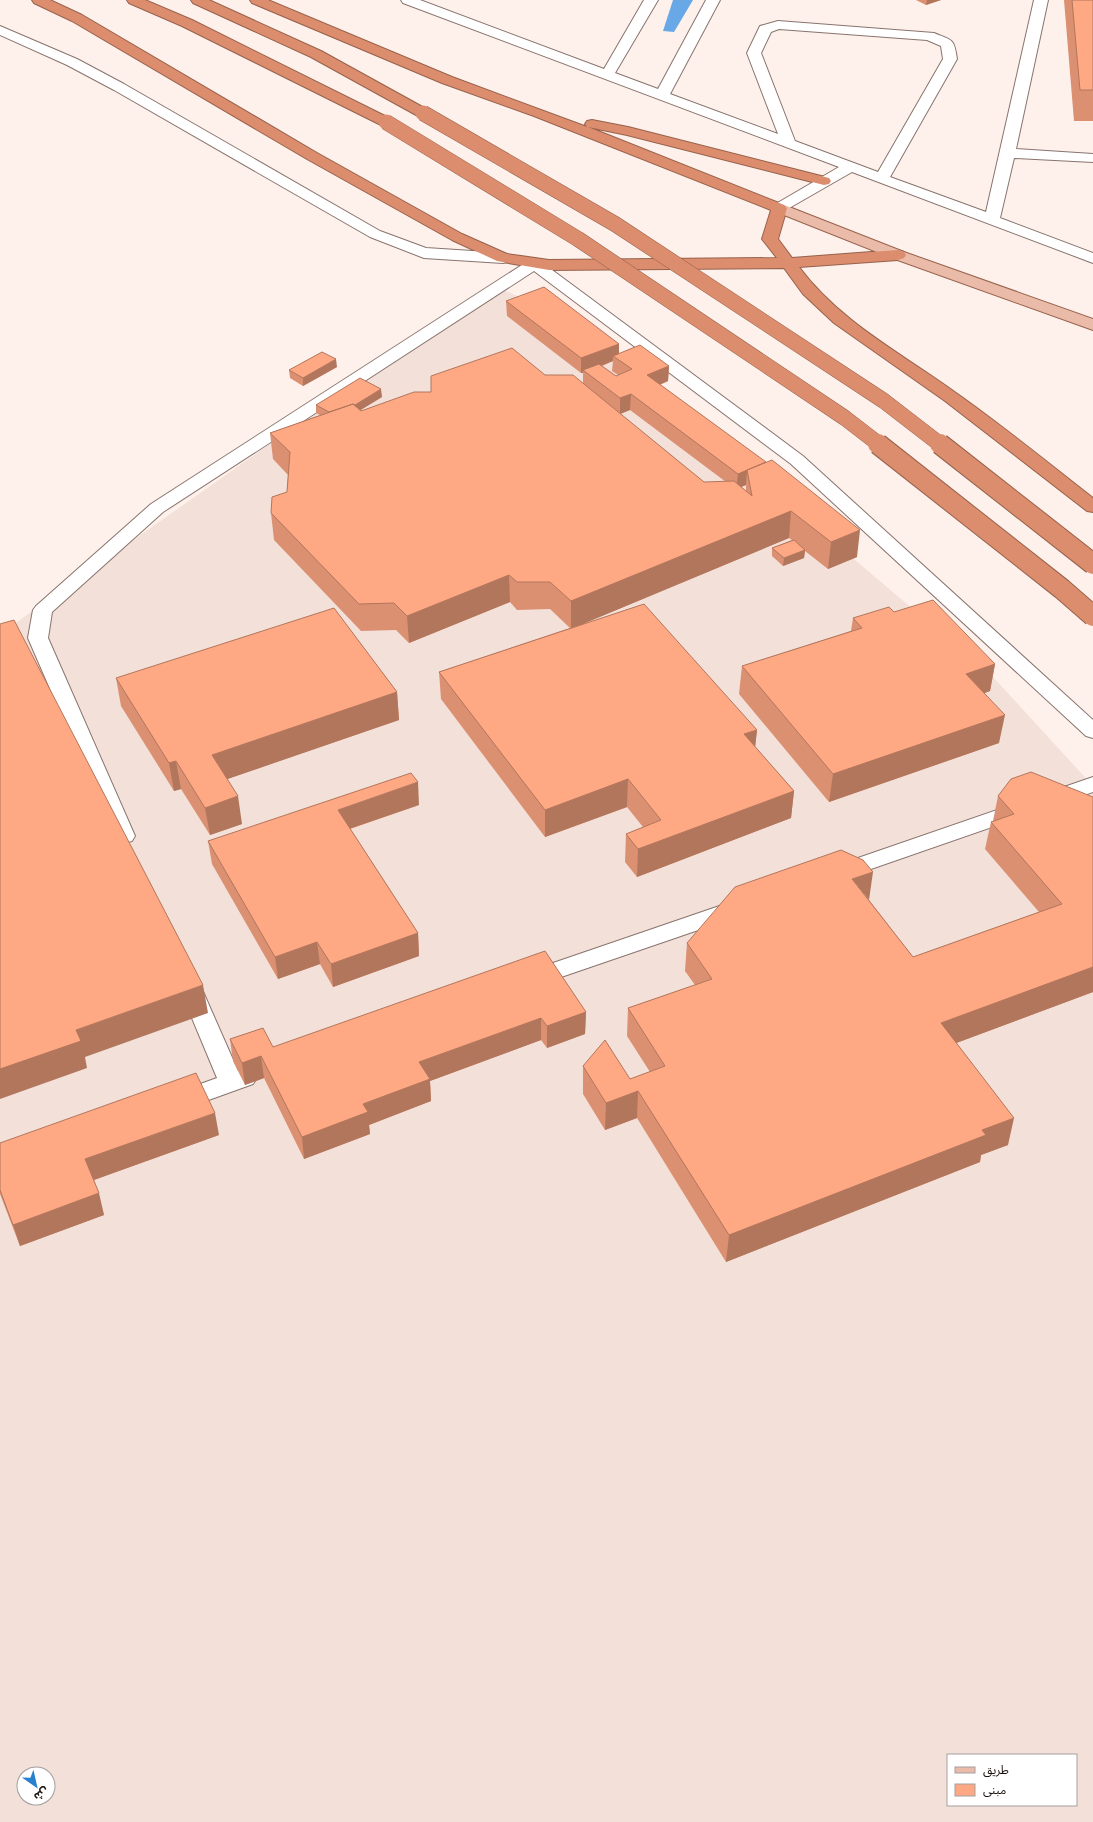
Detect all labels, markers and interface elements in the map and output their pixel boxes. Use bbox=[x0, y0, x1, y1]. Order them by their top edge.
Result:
legend bbox=[947, 1754, 1077, 1806]
text: طريق bbox=[983, 1761, 1009, 1780]
north arrow bbox=[16, 1766, 56, 1806]
text: مبنى bbox=[983, 1781, 1006, 1800]
text: ش bbox=[30, 1783, 52, 1805]

